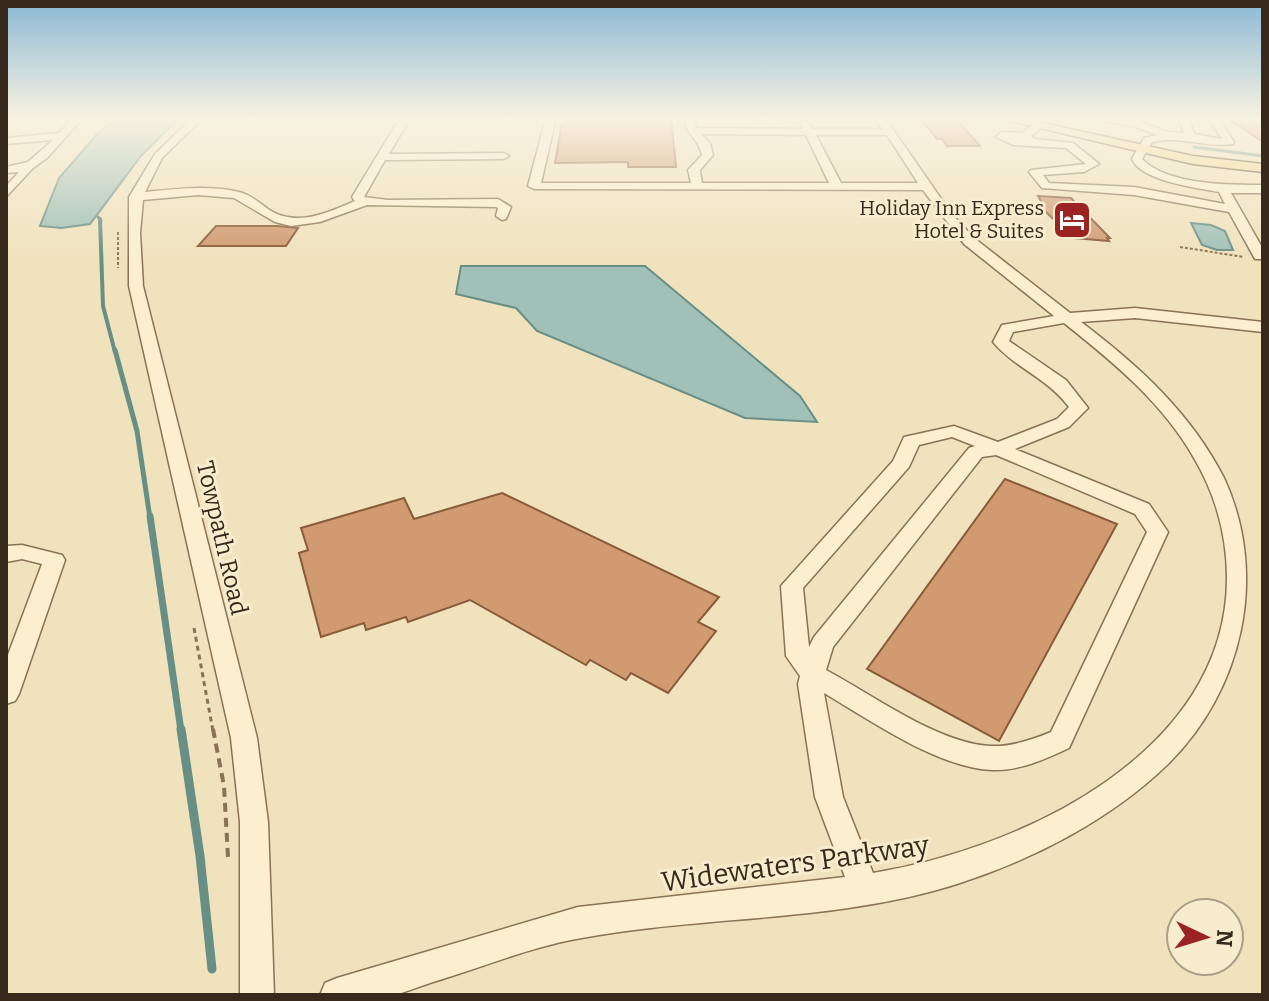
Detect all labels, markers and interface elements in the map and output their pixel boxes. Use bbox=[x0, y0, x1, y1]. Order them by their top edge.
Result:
place label: Holiday Inn Express Hotel & Suites bbox=[859, 196, 1044, 243]
hotel icon: Holiday Inn Express Hotel & Suites bbox=[1051, 199, 1093, 241]
street label: Towpath Road bbox=[191, 458, 253, 618]
street label: Widewaters Parkway bbox=[659, 828, 931, 899]
north arrow bbox=[1165, 897, 1245, 977]
text: N bbox=[1210, 929, 1239, 948]

